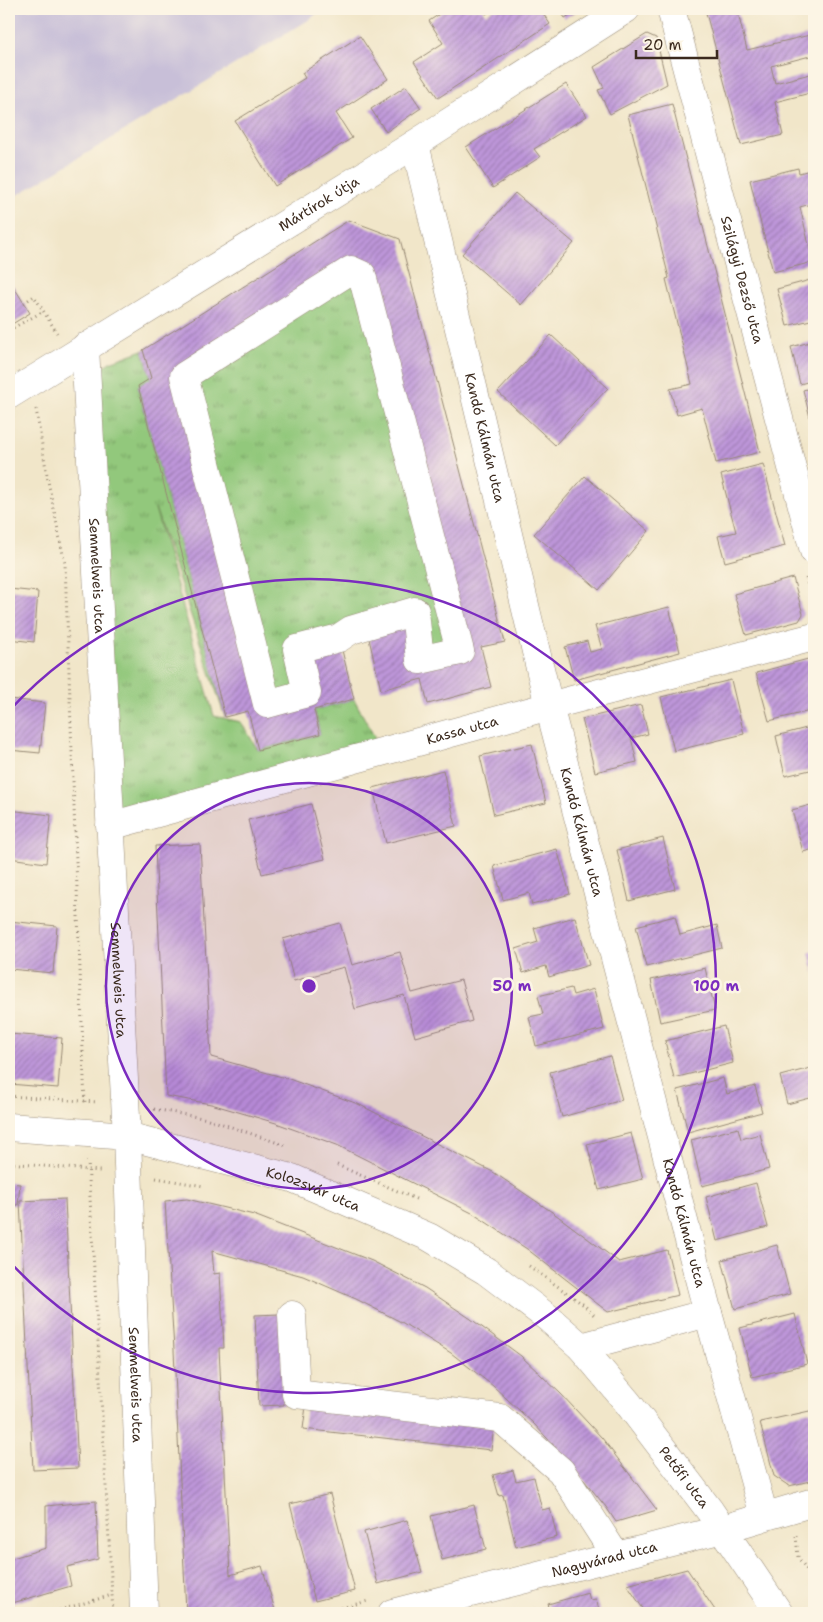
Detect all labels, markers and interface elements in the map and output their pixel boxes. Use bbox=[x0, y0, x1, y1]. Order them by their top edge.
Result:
scale bar bbox=[636, 28, 717, 60]
text: 20 m bbox=[643, 35, 682, 55]
street label: Mártírok útja bbox=[275, 172, 362, 235]
street label: Szilágyi Dezső utca bbox=[717, 214, 768, 346]
street label: Kandó Kálmán utca bbox=[461, 371, 509, 505]
street label: Semmelweis utca bbox=[85, 517, 109, 634]
street label: Kassa utca bbox=[424, 711, 500, 748]
street label: Kandó Kálmán utca bbox=[556, 765, 608, 899]
street label: Semmelweis utca bbox=[107, 922, 131, 1039]
text: 50 m bbox=[493, 976, 532, 996]
text: 100 m bbox=[693, 976, 739, 996]
centre of rings bbox=[300, 977, 318, 995]
street label: Kandó Kálmán utca bbox=[659, 1156, 710, 1290]
street label: Kolozsvár utca bbox=[264, 1163, 363, 1215]
street label: Semmelweis utca bbox=[125, 1327, 147, 1443]
street label: Petőfi utca bbox=[655, 1443, 714, 1512]
street label: Nagyvárad utca bbox=[549, 1537, 659, 1581]

